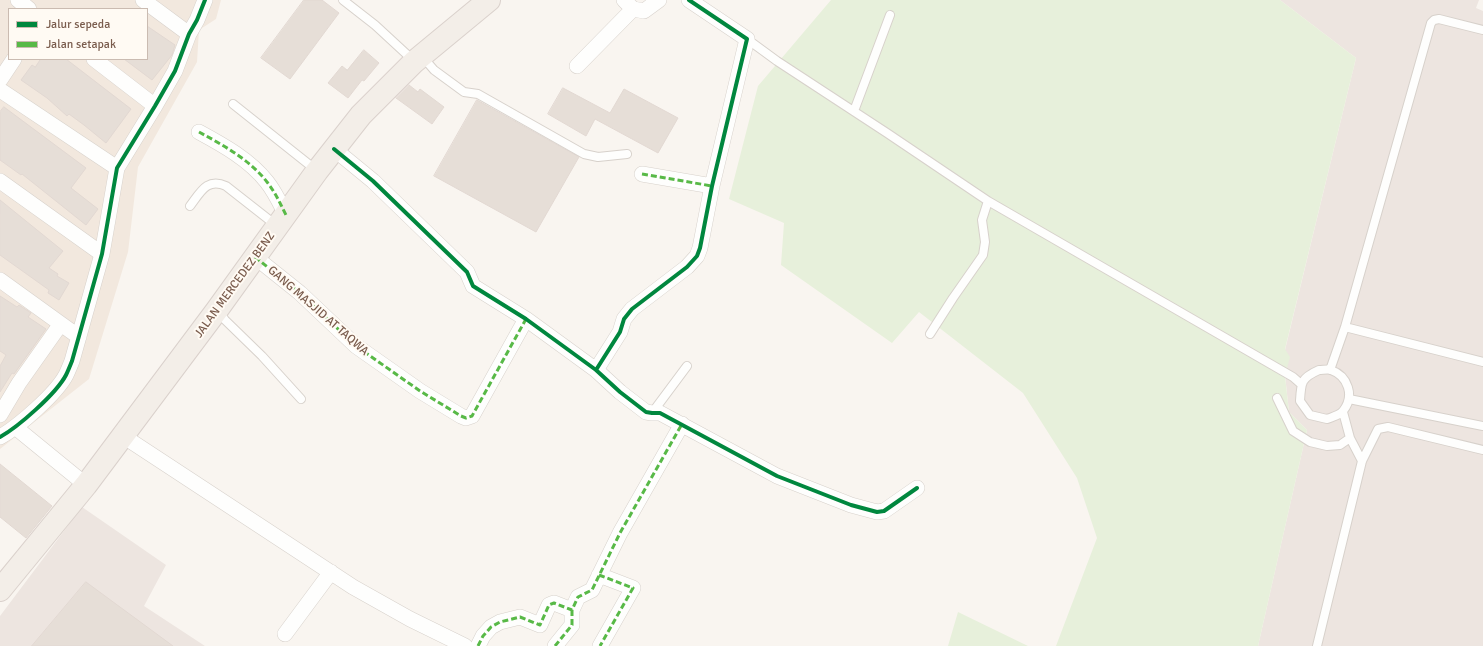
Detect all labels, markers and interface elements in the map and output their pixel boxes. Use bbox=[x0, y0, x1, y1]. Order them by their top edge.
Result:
legend bbox=[8, 8, 148, 60]
text: Jalur sepeda bbox=[46, 17, 110, 32]
text: Jalan setapak bbox=[46, 37, 116, 52]
street label: JALAN MERCEDEZ BENZ bbox=[192, 229, 278, 341]
street label: GANG MASJID AT TAQWA bbox=[265, 263, 371, 359]

